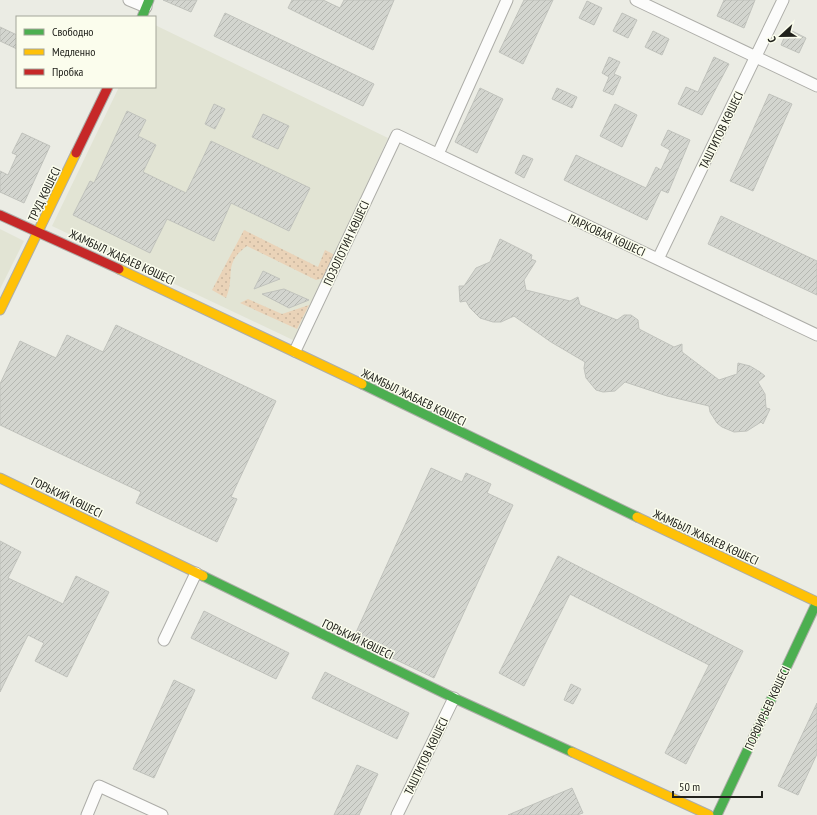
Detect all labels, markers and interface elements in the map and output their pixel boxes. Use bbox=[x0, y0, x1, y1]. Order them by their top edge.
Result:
legend bbox=[16, 16, 156, 88]
north arrow bbox=[761, 16, 801, 56]
text: Свободно bbox=[52, 24, 94, 39]
text: С bbox=[764, 35, 779, 45]
text: Медленно bbox=[52, 44, 95, 59]
text: Пробка bbox=[52, 64, 84, 79]
street label: ТАШТИТОВ КӨШЕСІ bbox=[696, 89, 746, 171]
street label: ТРУД КӨШЕСІ bbox=[24, 164, 64, 224]
street label: ПОЗОЛОТИН КӨШЕСІ bbox=[320, 198, 372, 288]
street label: ПАРКОВАЯ КӨШЕСІ bbox=[566, 211, 648, 259]
street label: ЖАМБЫЛ ЖАБАЕВ КӨШЕСІ bbox=[66, 226, 177, 288]
street label: ЖАМБЫЛ ЖАБАЕВ КӨШЕСІ bbox=[358, 365, 469, 429]
street label: ГОРЬКИЙ КӨШЕСІ bbox=[29, 473, 105, 521]
street label: ЖАМБЫЛ ЖАБАЕВ КӨШЕСІ bbox=[650, 506, 761, 568]
street label: ГОРЬКИЙ КӨШЕСІ bbox=[320, 615, 396, 663]
street label: ПОРФИРЬЕВ КӨШЕСІ bbox=[741, 664, 793, 752]
street label: ТАШТИТОВ КӨШЕСІ bbox=[401, 715, 451, 797]
scale bar bbox=[673, 773, 762, 799]
text: 50 m bbox=[679, 779, 700, 794]

